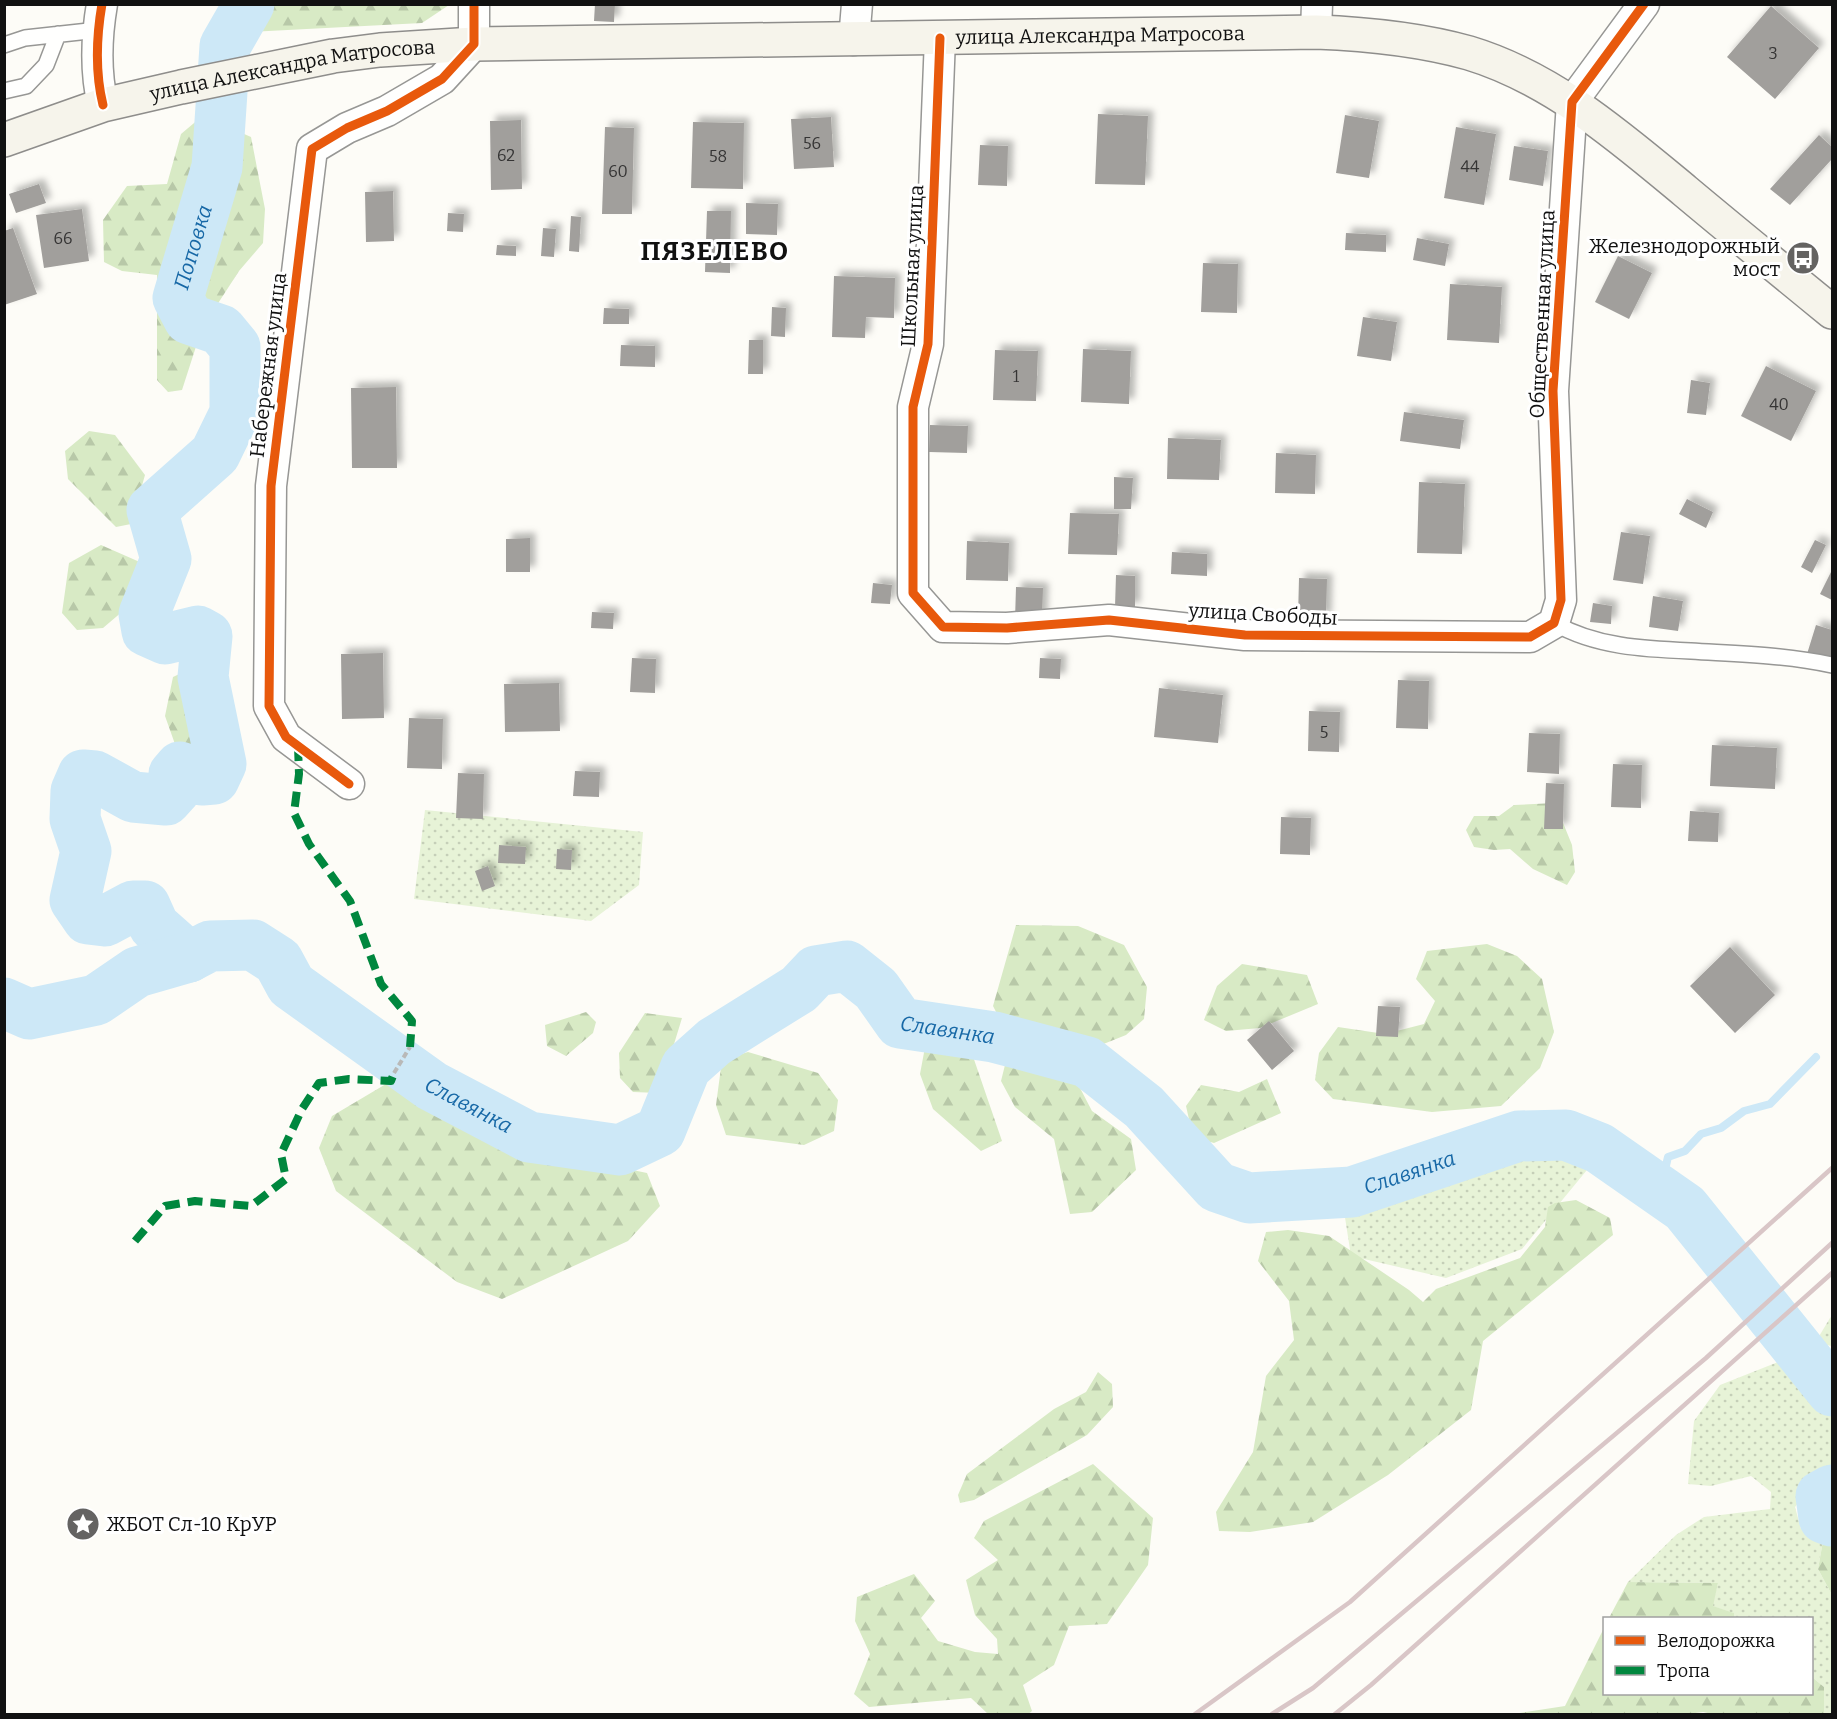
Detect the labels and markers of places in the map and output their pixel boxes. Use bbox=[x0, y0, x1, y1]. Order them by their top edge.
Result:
place label: Железнодорожный мост bbox=[1588, 234, 1780, 281]
bus stop icon: Железнодорожный мост bbox=[1785, 240, 1821, 276]
place icon: ЖБОТ Сл-10 КрУР bbox=[65, 1506, 101, 1542]
place label: ЖБОТ Сл-10 КрУР bbox=[106, 1512, 277, 1536]

